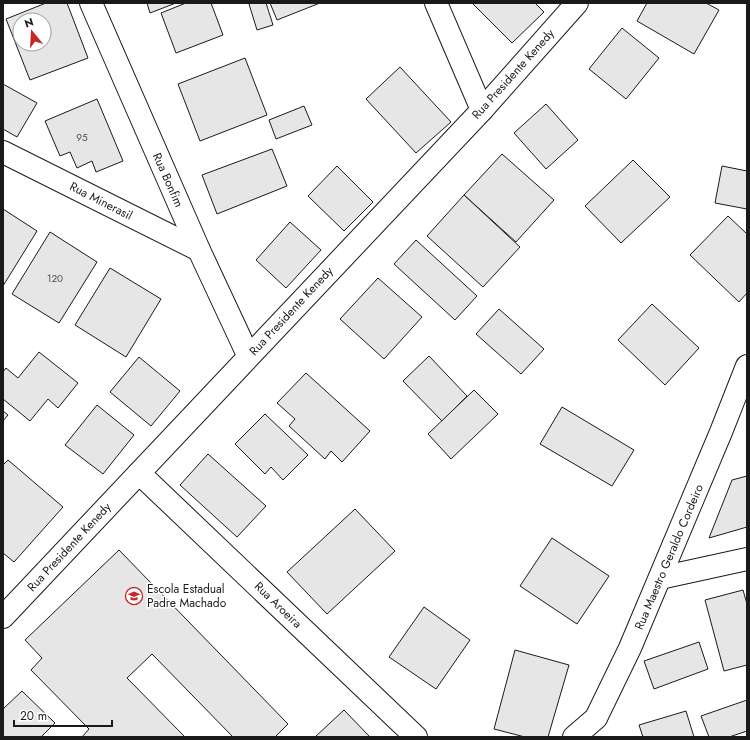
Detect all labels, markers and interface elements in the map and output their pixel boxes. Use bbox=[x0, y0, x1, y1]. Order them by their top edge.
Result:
north arrow bbox=[12, 12, 52, 52]
text: N bbox=[22, 14, 36, 31]
street label: Rua Presidente Kenedy bbox=[468, 24, 559, 123]
house number: 95 bbox=[76, 130, 88, 145]
street label: Rua Bonfim bbox=[148, 150, 188, 210]
street label: Rua Minerasil bbox=[66, 177, 136, 225]
street label: Rua Presidente Kenedy bbox=[245, 262, 338, 360]
house number: 120 bbox=[47, 271, 63, 286]
street label: Rua Maestro Geraldo Cordeiro bbox=[630, 481, 708, 633]
street label: Rua Presidente Kenedy bbox=[23, 498, 116, 596]
street label: Rua Aroeira bbox=[250, 578, 306, 632]
place label: Escola Estadual Padre Machado bbox=[147, 580, 227, 612]
school or university icon: Escola Estadual Padre Machado bbox=[124, 586, 144, 606]
scale bar bbox=[14, 702, 112, 728]
text: 20 m bbox=[20, 707, 47, 725]

